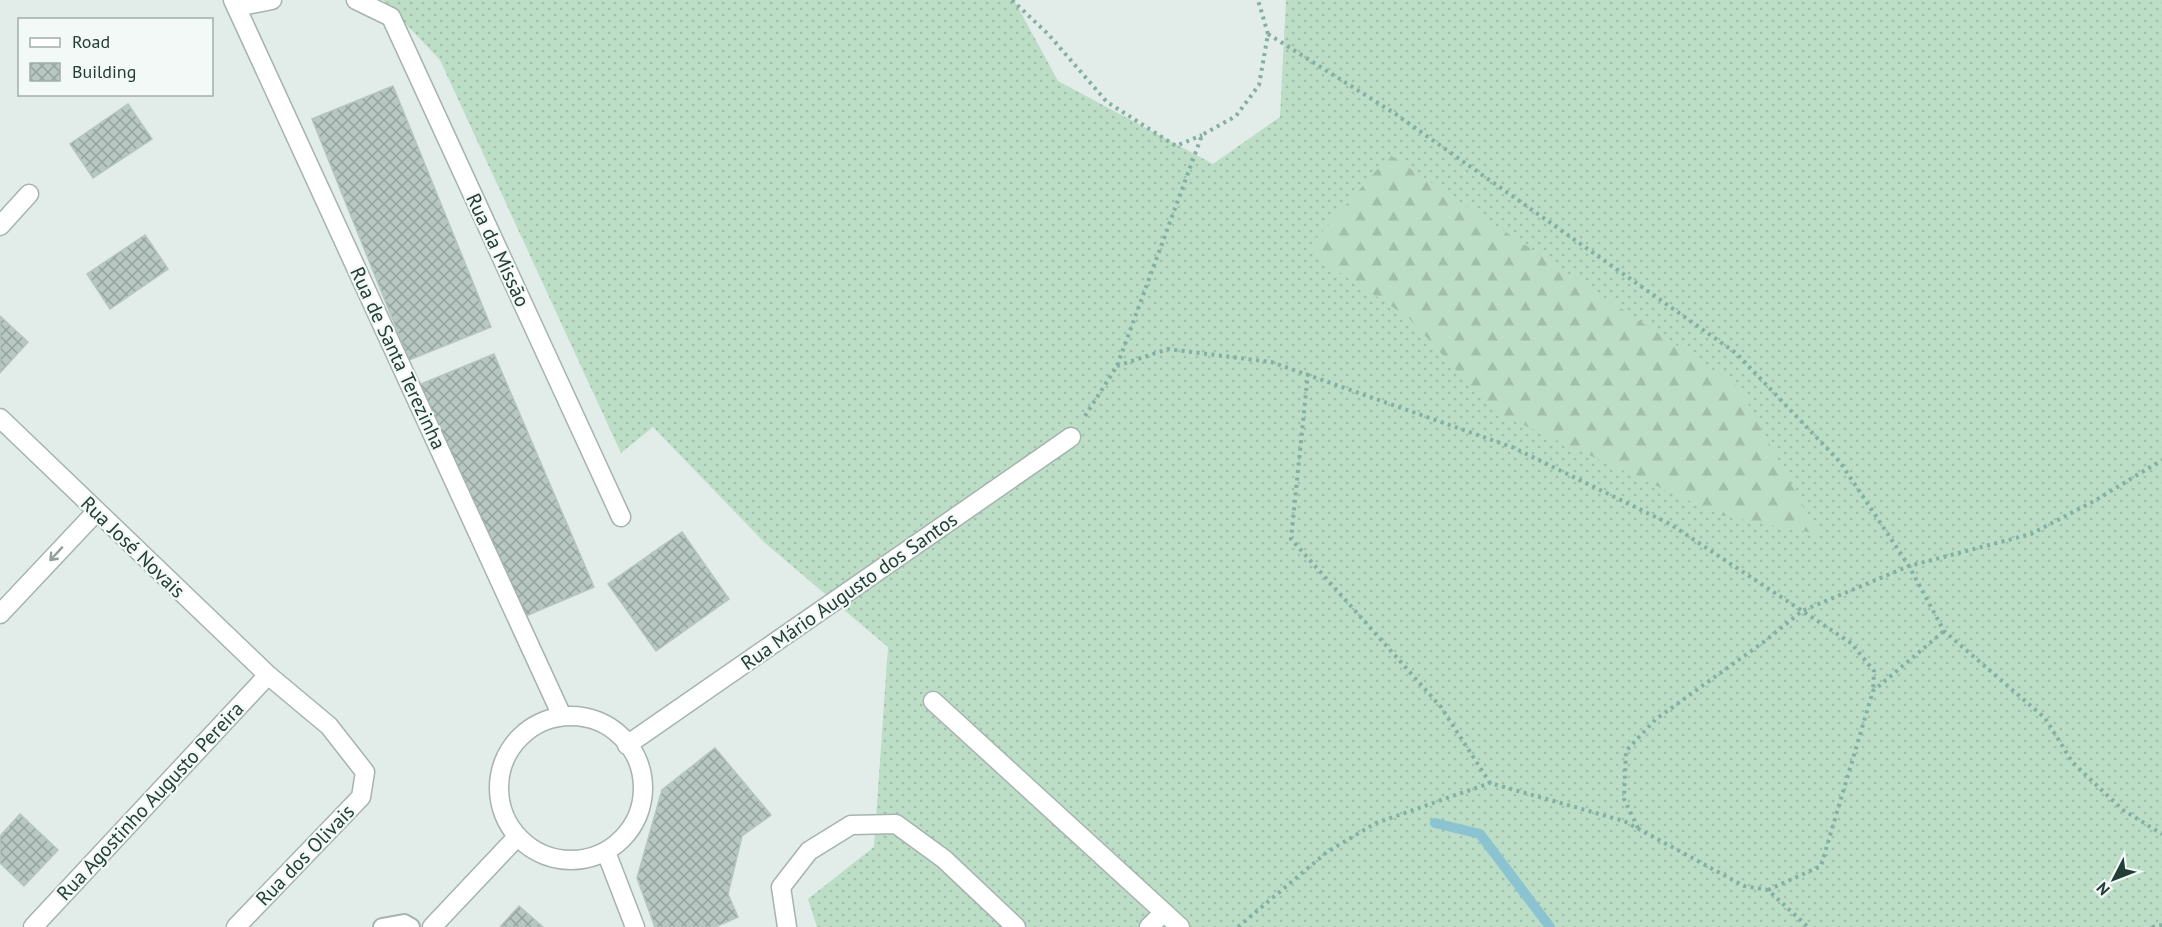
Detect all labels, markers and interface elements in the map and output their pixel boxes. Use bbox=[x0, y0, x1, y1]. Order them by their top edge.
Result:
legend bbox=[18, 18, 213, 96]
text: Road bbox=[72, 30, 110, 53]
text: Building bbox=[72, 60, 136, 83]
street label: Rua da Missão bbox=[460, 189, 536, 311]
street label: Rua de Santa Terezinha bbox=[344, 263, 452, 453]
street label: Rua José Novais bbox=[75, 491, 191, 603]
street label: Rua Mário Augusto dos Santos bbox=[736, 506, 962, 676]
one-way arrow bbox=[49, 547, 63, 562]
street label: Rua Agostinho Augusto Pereira bbox=[51, 696, 249, 906]
street label: Rua dos Olivais bbox=[250, 799, 360, 911]
north arrow bbox=[2084, 849, 2144, 909]
text: N bbox=[2092, 878, 2114, 900]

